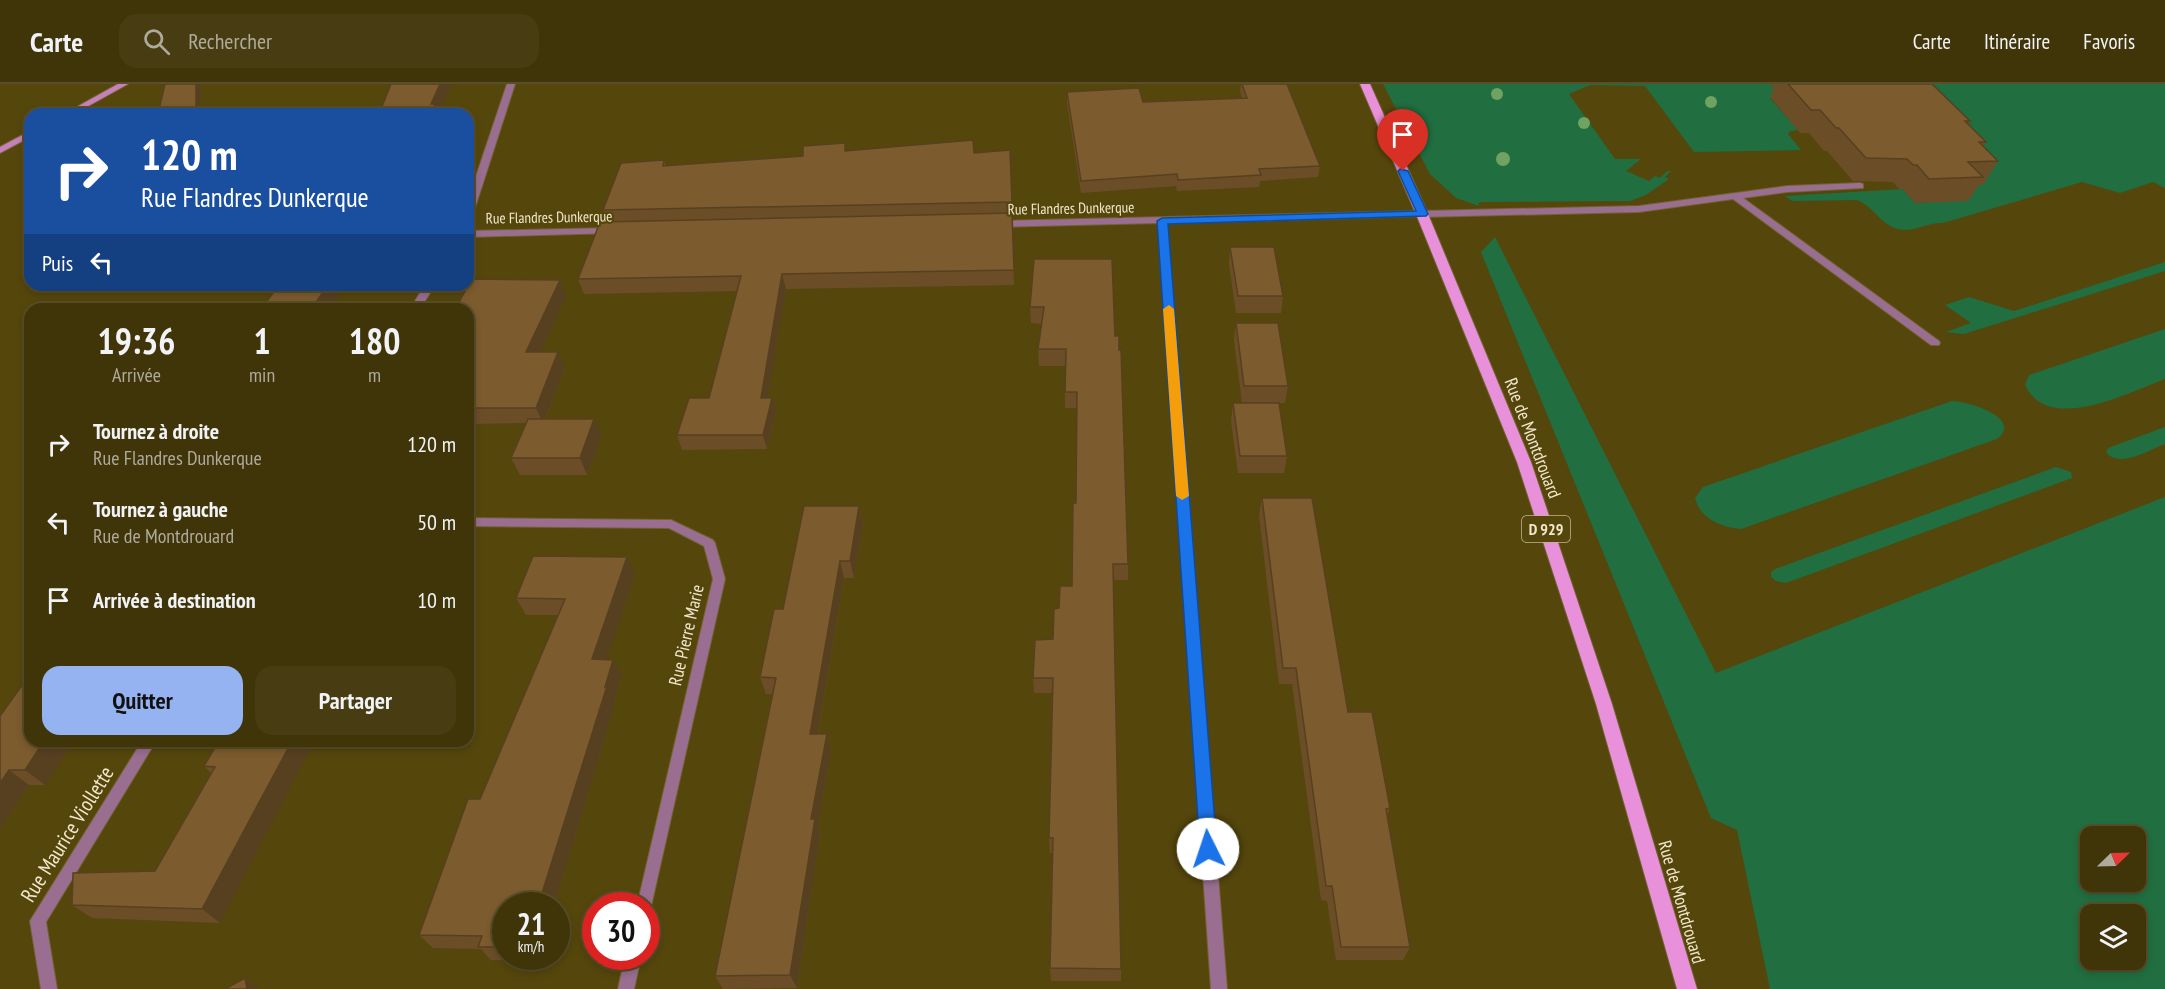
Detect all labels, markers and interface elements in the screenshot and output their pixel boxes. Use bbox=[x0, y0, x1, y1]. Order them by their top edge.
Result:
search box bbox=[119, 14, 539, 68]
text: Carte bbox=[30, 23, 83, 60]
icon: search bbox=[140, 25, 173, 58]
text: Rechercher bbox=[188, 27, 272, 55]
text: Carte bbox=[1913, 28, 1951, 55]
text: Itinéraire bbox=[1984, 28, 2050, 55]
text: Favoris bbox=[2083, 28, 2135, 55]
pin bbox=[1377, 109, 1428, 171]
icon: arrive bbox=[1386, 118, 1419, 151]
text: 120 m bbox=[141, 127, 238, 182]
icon: right bbox=[42, 132, 120, 210]
text: Rue Flandres Dunkerque bbox=[141, 180, 369, 214]
street label: Rue Flandres Dunkerque bbox=[1008, 197, 1134, 219]
street label: Rue Flandres Dunkerque bbox=[486, 206, 612, 228]
icon: left bbox=[85, 246, 118, 279]
text: Puis bbox=[42, 249, 73, 277]
text: 19:36 bbox=[98, 317, 175, 364]
text: 1 bbox=[253, 317, 271, 364]
text: 180 bbox=[349, 317, 400, 364]
text: Arrivée bbox=[112, 362, 161, 388]
text: min bbox=[249, 362, 275, 388]
text: m bbox=[368, 362, 381, 388]
street label: Rue de Montdrouard bbox=[1499, 375, 1567, 501]
text: Tournez à droite bbox=[93, 417, 219, 445]
icon: right bbox=[42, 428, 75, 461]
text: 120 m bbox=[407, 430, 456, 458]
text: Rue Flandres Dunkerque bbox=[93, 445, 262, 471]
text: Tournez à gauche bbox=[93, 495, 228, 523]
icon: left bbox=[42, 506, 75, 539]
text: 50 m bbox=[417, 508, 456, 536]
road number: D 929 bbox=[1522, 516, 1570, 542]
text: Rue de Montdrouard bbox=[93, 523, 234, 549]
street label: Rue Pierre Marie bbox=[663, 582, 709, 688]
icon: arrive bbox=[42, 584, 75, 617]
text: Arrivée à destination bbox=[93, 586, 256, 614]
text: 10 m bbox=[417, 586, 456, 614]
button: Quitter bbox=[42, 666, 243, 735]
button: Partager bbox=[255, 666, 456, 735]
street label: Rue Maurice Viollette bbox=[14, 761, 120, 907]
position arrow bbox=[1176, 817, 1240, 881]
north arrow bbox=[2080, 826, 2146, 892]
map controls bbox=[2080, 826, 2146, 970]
street label: Rue de Montdrouard bbox=[1653, 838, 1711, 966]
speed limit sign: 30 bbox=[582, 892, 660, 970]
text: 21 bbox=[517, 904, 545, 943]
button: layers bbox=[2080, 904, 2146, 970]
text: km/h bbox=[518, 937, 544, 956]

